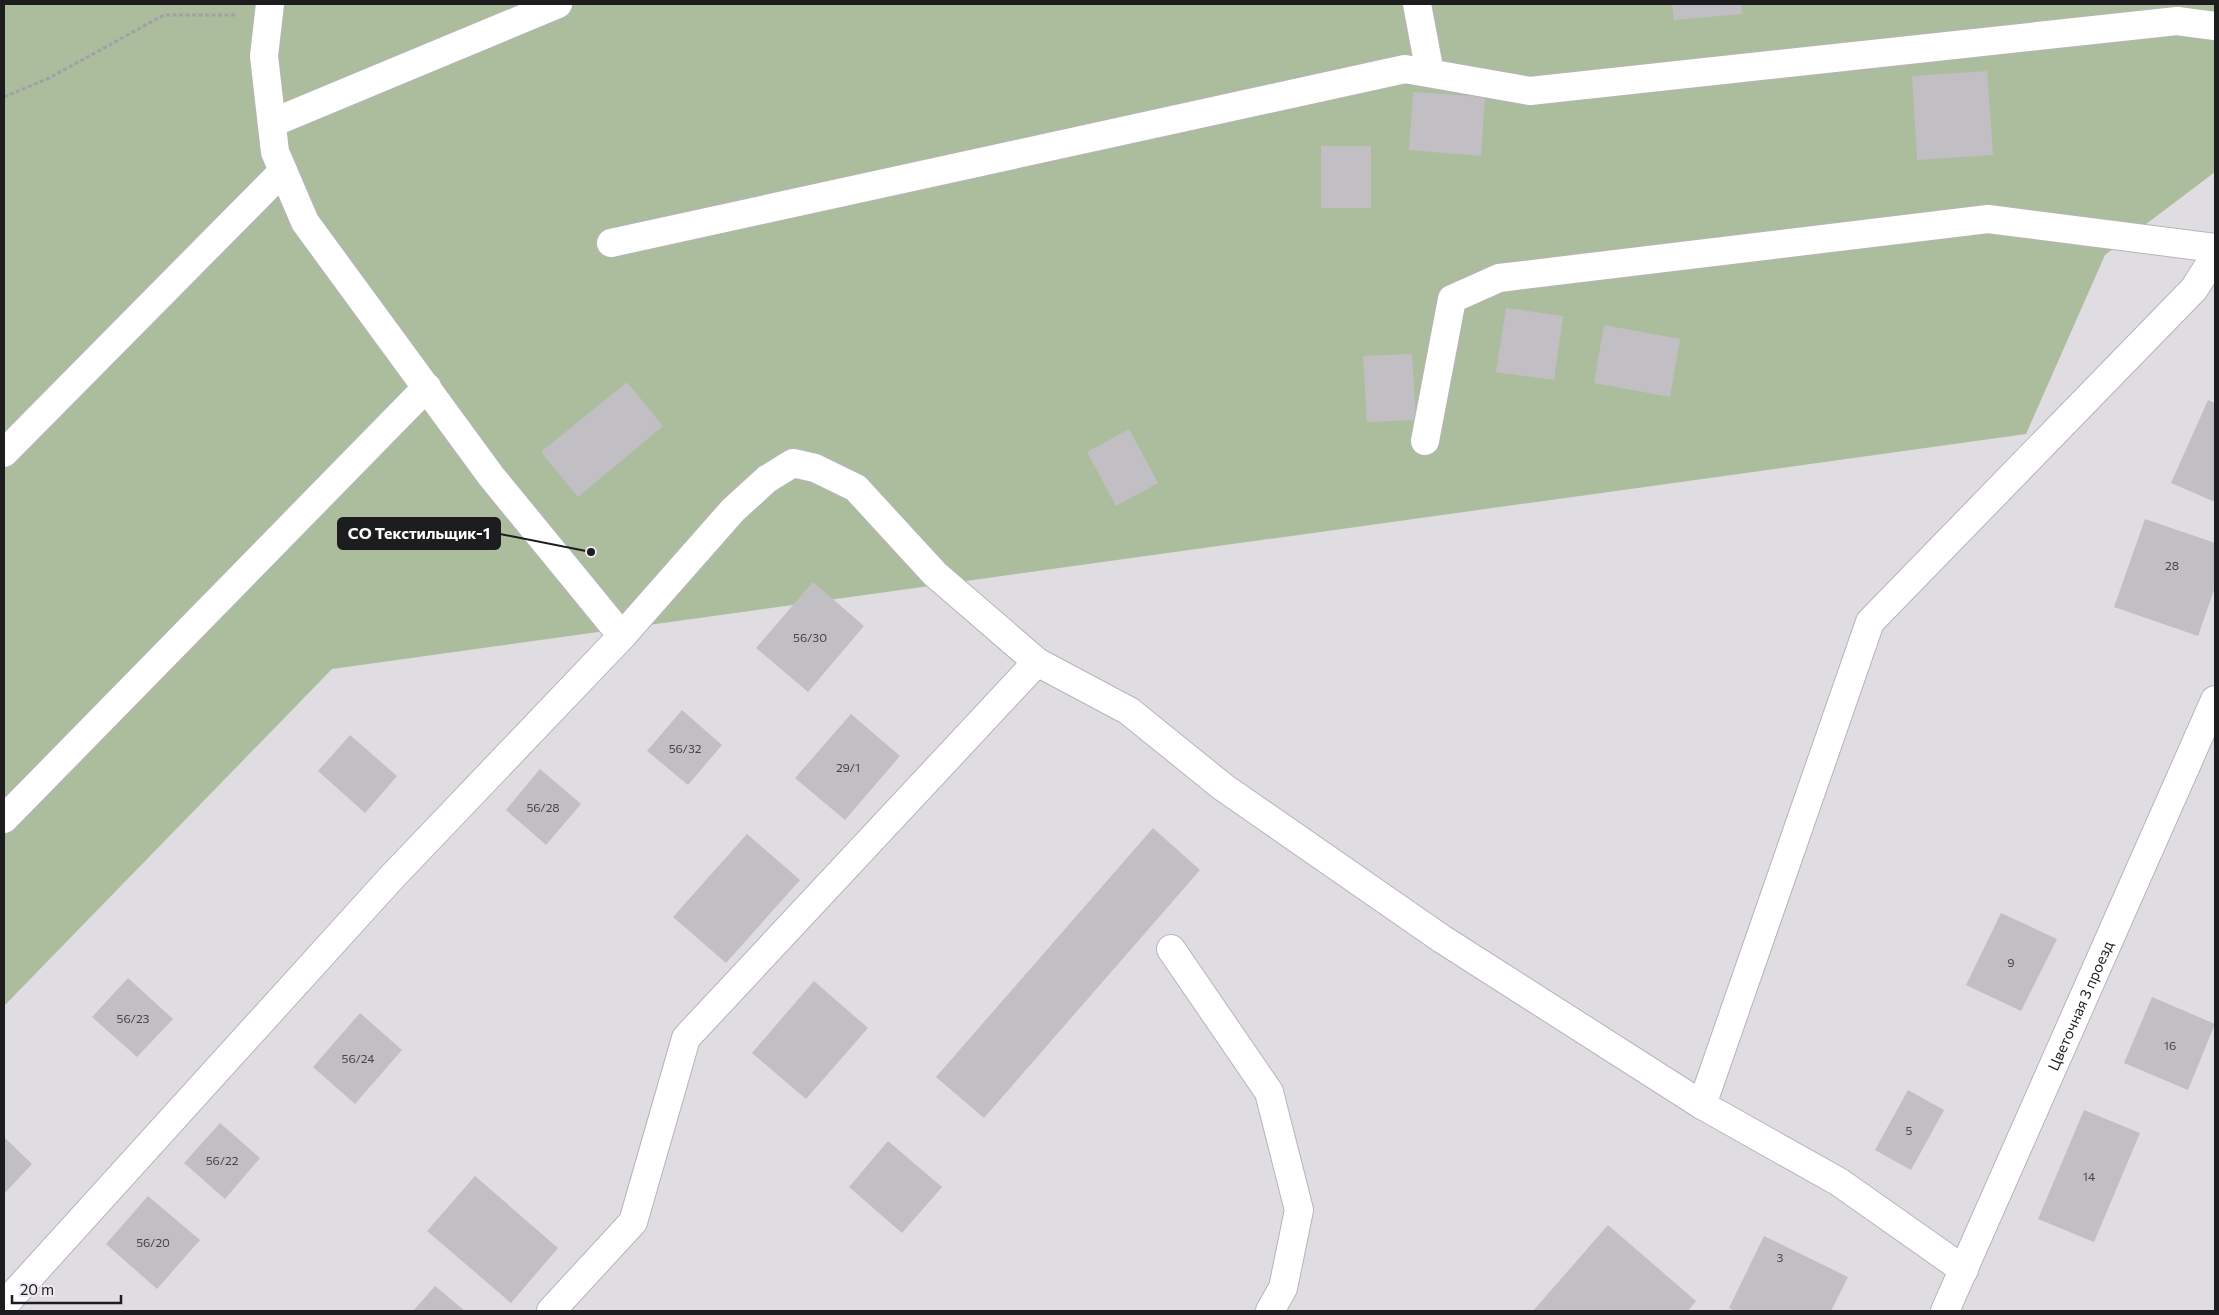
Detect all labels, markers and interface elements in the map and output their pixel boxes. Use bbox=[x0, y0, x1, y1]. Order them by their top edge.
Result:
callout: СО Текстильщик-1 bbox=[338, 518, 500, 549]
text: СО Текстильщик-1 bbox=[348, 523, 490, 542]
house number: 28 bbox=[2165, 558, 2179, 572]
house number: 56/30 bbox=[793, 630, 827, 644]
house number: 56/32 bbox=[669, 741, 702, 755]
house number: 29/1 bbox=[836, 760, 860, 774]
house number: 56/28 bbox=[526, 800, 560, 814]
street label: Цветочная 3 проезд bbox=[2043, 938, 2117, 1073]
house number: 9 bbox=[2007, 955, 2015, 969]
house number: 56/23 bbox=[117, 1011, 150, 1025]
house number: 16 bbox=[2164, 1038, 2176, 1052]
house number: 56/24 bbox=[342, 1051, 374, 1065]
house number: 5 bbox=[1906, 1123, 1913, 1137]
house number: 56/22 bbox=[206, 1153, 239, 1167]
house number: 14 bbox=[2083, 1169, 2095, 1183]
house number: 56/20 bbox=[136, 1235, 170, 1249]
house number: 3 bbox=[1777, 1250, 1784, 1264]
scale bar bbox=[12, 1272, 121, 1304]
text: 20 m bbox=[20, 1280, 54, 1298]

